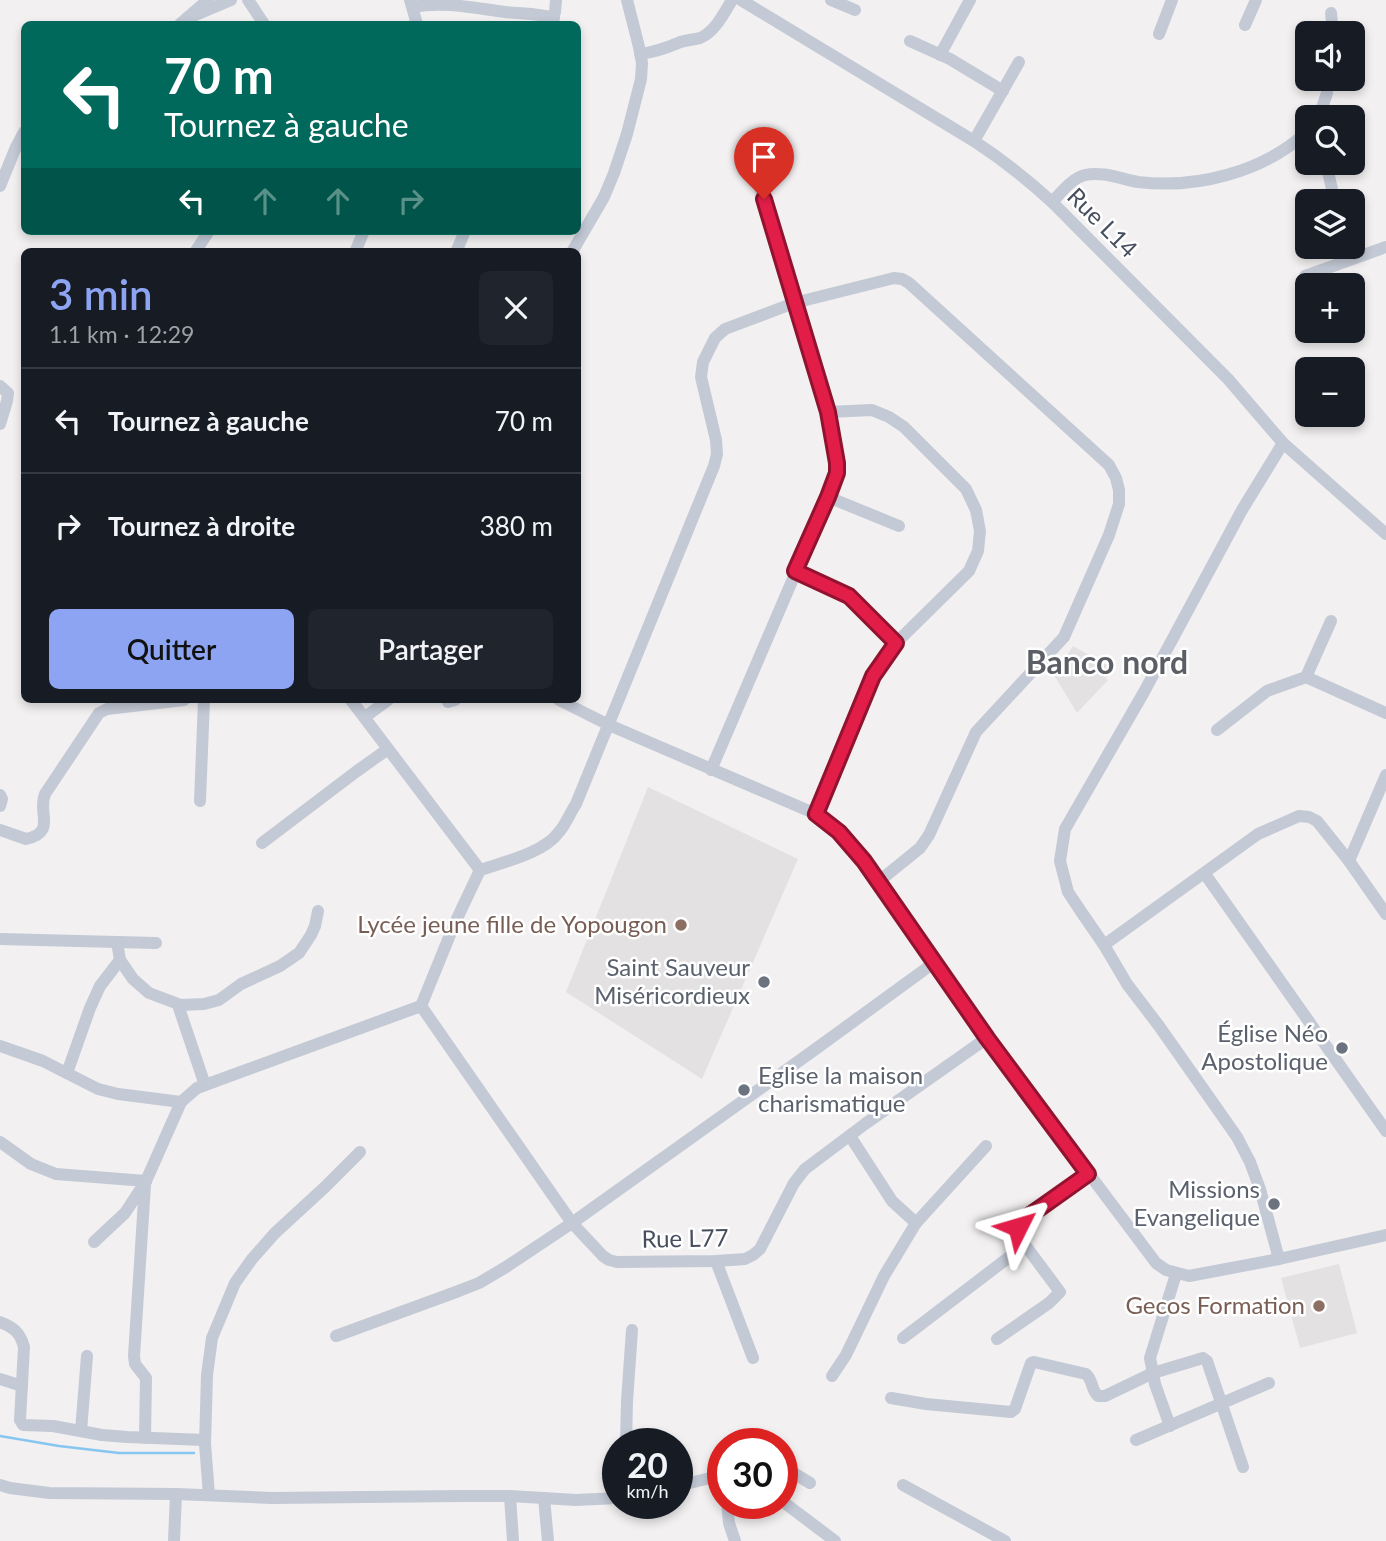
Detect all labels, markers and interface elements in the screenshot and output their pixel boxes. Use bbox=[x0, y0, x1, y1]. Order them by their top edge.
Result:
map controls bbox=[1295, 21, 1365, 427]
button: sound bbox=[1295, 21, 1365, 91]
text: 70 m bbox=[164, 46, 274, 104]
icon: left bbox=[49, 49, 140, 140]
text: Tournez à gauche bbox=[164, 105, 409, 144]
button: search bbox=[1295, 105, 1365, 175]
pin bbox=[734, 127, 794, 199]
icon: arrive bbox=[745, 138, 783, 176]
street label: Rue L14 bbox=[1062, 181, 1144, 263]
icon: left bbox=[173, 182, 211, 220]
icon: ahead bbox=[246, 182, 284, 220]
icon: ahead bbox=[319, 182, 357, 220]
icon: right bbox=[392, 182, 430, 220]
button: layers bbox=[1295, 189, 1365, 259]
text: 3 min bbox=[49, 269, 153, 319]
button: close bbox=[479, 271, 553, 345]
button: + bbox=[1295, 273, 1365, 343]
text: 1.1 km · 12:29 bbox=[49, 320, 194, 348]
button: − bbox=[1295, 357, 1365, 427]
icon: left bbox=[49, 402, 87, 440]
text: Tournez à gauche bbox=[108, 405, 309, 437]
text: 70 m bbox=[495, 405, 553, 437]
icon: right bbox=[49, 507, 87, 545]
text: Tournez à droite bbox=[108, 510, 295, 542]
text: 380 m bbox=[480, 510, 553, 542]
button: Quitter bbox=[49, 609, 294, 689]
button: Partager bbox=[308, 609, 553, 689]
district label: Banco nord bbox=[1026, 642, 1188, 681]
place label: Lycée jeune fille de Yopougon bbox=[357, 909, 667, 938]
marker: Lycée jeune fille de Yopougon bbox=[673, 917, 689, 933]
place label: Saint Sauveur Miséricordieux bbox=[594, 952, 750, 1009]
marker: Saint Sauveur Miséricordieux bbox=[756, 974, 772, 990]
place label: Église Néo Apostolique bbox=[1201, 1018, 1328, 1075]
marker: Église Néo Apostolique bbox=[1334, 1040, 1350, 1056]
place label: Eglise la maison charismatique bbox=[758, 1060, 923, 1117]
marker: Eglise la maison charismatique bbox=[736, 1082, 752, 1098]
place label: Missions Evangelique bbox=[1133, 1174, 1260, 1231]
position arrow bbox=[981, 1190, 1055, 1264]
marker: Missions Evangelique bbox=[1266, 1196, 1282, 1212]
street label: Rue L77 bbox=[641, 1222, 729, 1253]
place label: Gecos Formation bbox=[1125, 1290, 1305, 1319]
marker: Gecos Formation bbox=[1311, 1298, 1327, 1314]
speed limit sign: 30 bbox=[707, 1428, 798, 1519]
text: 20 bbox=[627, 1443, 668, 1485]
text: km/h bbox=[626, 1480, 669, 1502]

